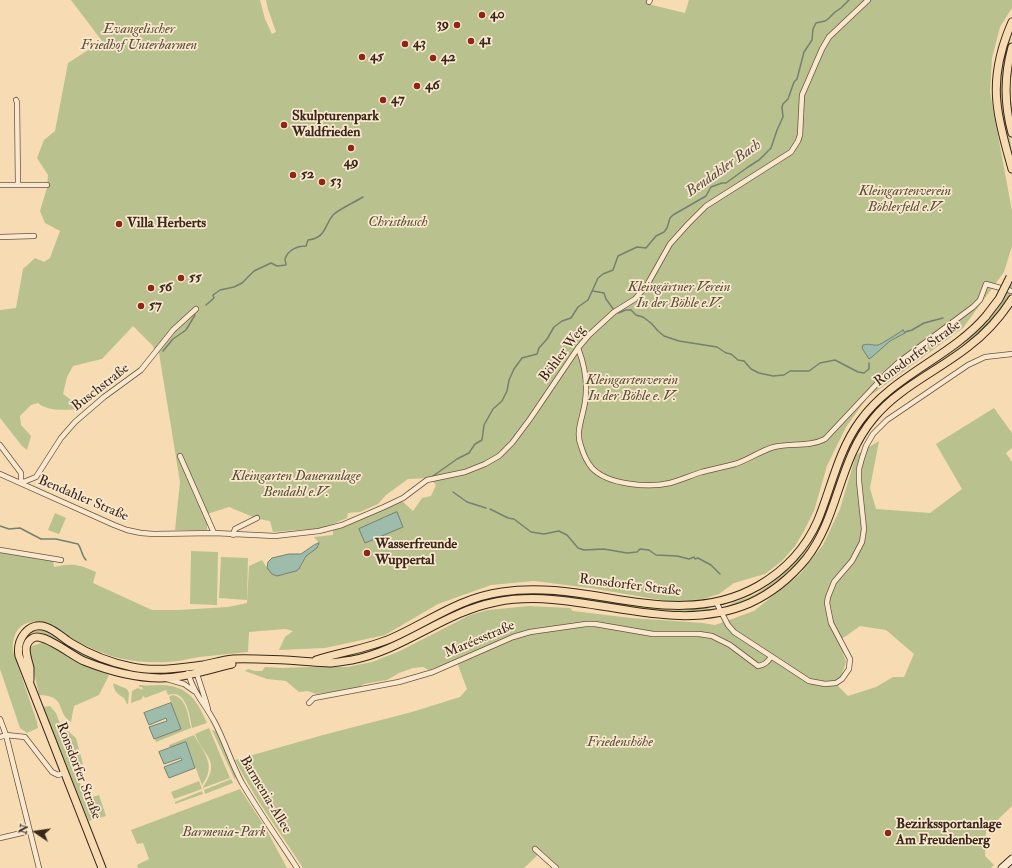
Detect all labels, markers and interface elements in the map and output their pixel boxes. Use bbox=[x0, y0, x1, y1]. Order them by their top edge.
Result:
place label: 40 bbox=[490, 7, 505, 23]
marker: 40 bbox=[477, 10, 487, 20]
place label: 39 bbox=[436, 17, 449, 33]
marker: 39 bbox=[452, 20, 462, 30]
park label: Evangelischer Friedhof Unterbarmen bbox=[81, 22, 197, 54]
place label: 41 bbox=[479, 33, 492, 49]
place label: 43 bbox=[413, 36, 426, 52]
marker: 41 bbox=[466, 36, 476, 46]
marker: 43 bbox=[400, 39, 410, 49]
place label: 45 bbox=[370, 49, 384, 65]
place label: 42 bbox=[441, 50, 456, 66]
marker: 45 bbox=[357, 52, 367, 62]
marker: 42 bbox=[428, 53, 438, 63]
place label: 46 bbox=[425, 78, 440, 94]
marker: 46 bbox=[412, 81, 422, 91]
place label: 47 bbox=[391, 92, 405, 108]
marker: 47 bbox=[378, 95, 388, 105]
place label: Skulpturenpark Waldfrieden bbox=[292, 109, 379, 142]
marker: Skulpturenpark Waldfrieden bbox=[279, 120, 289, 130]
water label: Bendahler Bach bbox=[683, 137, 765, 201]
marker: 49 bbox=[346, 143, 356, 153]
place label: 49 bbox=[344, 155, 358, 171]
place label: 52 bbox=[301, 167, 314, 183]
marker: 52 bbox=[288, 170, 298, 180]
place label: 53 bbox=[330, 174, 342, 190]
marker: 53 bbox=[317, 177, 327, 187]
park label: Kleingartenverein Böhlerfeld e.V. bbox=[859, 184, 951, 216]
park label: Christbusch bbox=[368, 215, 428, 231]
place label: Villa Herberts bbox=[127, 216, 206, 232]
marker: Villa Herberts bbox=[114, 219, 124, 229]
place label: 55 bbox=[189, 270, 201, 286]
marker: 55 bbox=[176, 273, 186, 283]
place label: 56 bbox=[159, 280, 172, 296]
park label: Kleingärtner Verein In der Böhle e.V. bbox=[628, 280, 730, 312]
marker: 56 bbox=[146, 283, 156, 293]
place label: 57 bbox=[149, 298, 162, 314]
marker: 57 bbox=[136, 301, 146, 311]
street label: Ronsdorfer Straße bbox=[872, 317, 964, 391]
street label: Böhler Weg bbox=[536, 322, 590, 386]
street label: Buschstraße bbox=[69, 360, 133, 416]
park label: Kleingartenverein In der Böhle e. V. bbox=[586, 373, 678, 406]
park label: Kleingarten Daueranlage Bendahl e.V. bbox=[231, 469, 361, 502]
street label: Bendahler Straße bbox=[35, 472, 131, 526]
place label: Wasserfreunde Wuppertal bbox=[375, 537, 457, 570]
marker: Wasserfreunde Wuppertal bbox=[362, 548, 372, 558]
street label: Ronsdorfer Straße bbox=[578, 571, 682, 601]
street label: Maréesstraße bbox=[442, 618, 518, 662]
street label: Ronsdorfer Straße bbox=[52, 720, 104, 822]
park label: Friedenshöhe bbox=[587, 735, 653, 751]
street label: Barmenia-Allee bbox=[235, 753, 295, 837]
north arrow bbox=[16, 812, 56, 852]
place label: Bezirkssportanlage Am Freudenberg bbox=[896, 817, 1002, 850]
text: N bbox=[16, 823, 31, 835]
park label: Barmenia-Park bbox=[182, 825, 266, 841]
marker: Bezirkssportanlage Am Freudenberg bbox=[883, 828, 893, 838]

